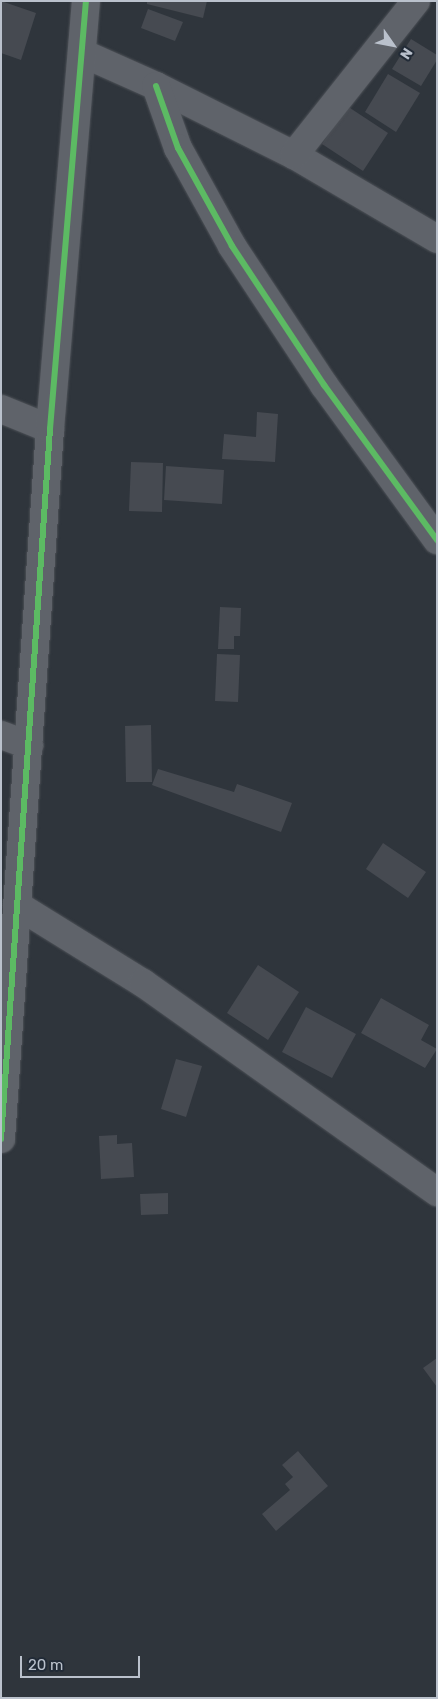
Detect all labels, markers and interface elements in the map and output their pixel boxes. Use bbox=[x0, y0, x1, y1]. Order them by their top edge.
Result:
north arrow bbox=[368, 20, 418, 70]
text: N bbox=[396, 45, 416, 62]
scale bar bbox=[22, 1646, 142, 1678]
text: 20 m bbox=[28, 1656, 63, 1674]

